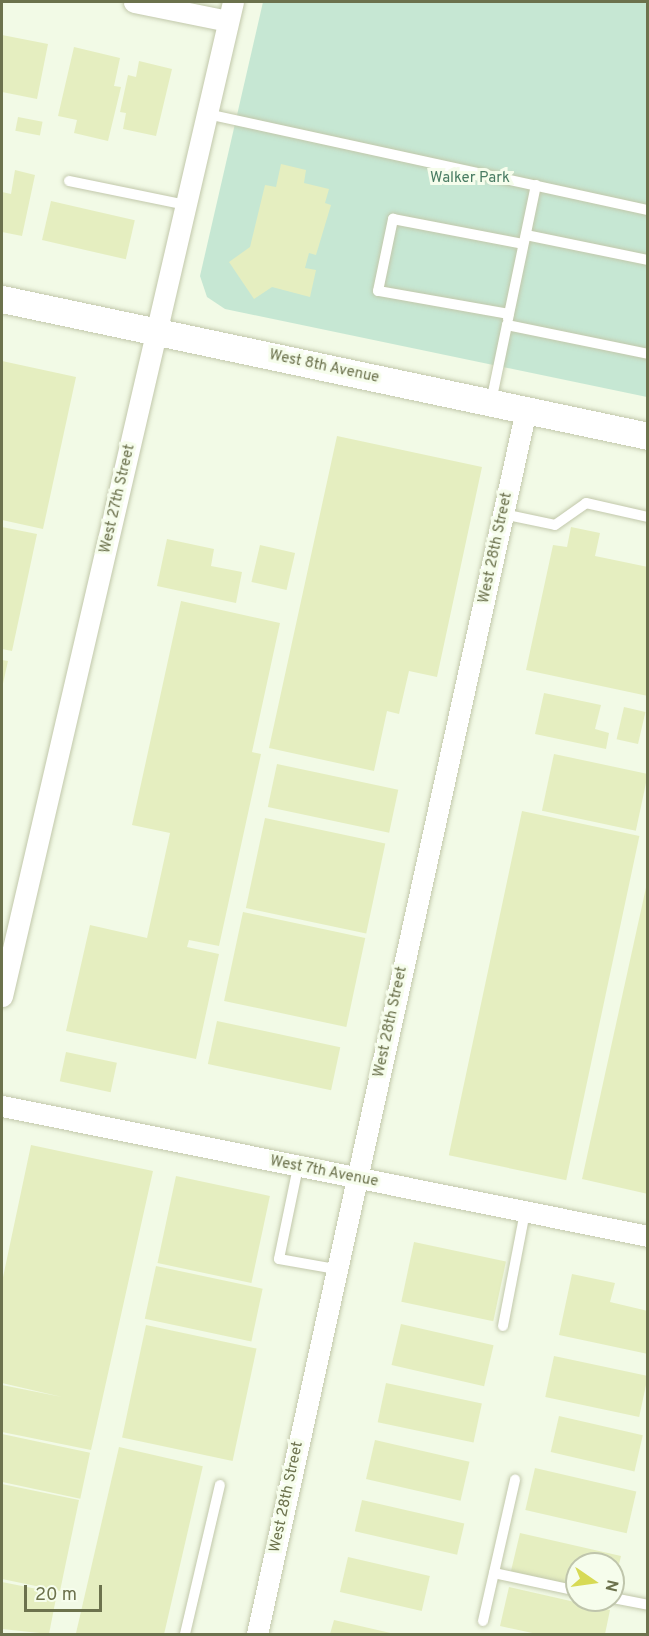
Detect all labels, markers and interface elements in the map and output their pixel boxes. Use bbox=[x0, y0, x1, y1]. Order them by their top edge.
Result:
park label: Walker Park bbox=[430, 170, 510, 188]
street label: West 8th Avenue bbox=[267, 346, 381, 388]
street label: West 27th Street bbox=[97, 443, 139, 555]
street label: West 28th Street bbox=[475, 491, 517, 605]
street label: West 28th Street bbox=[370, 965, 412, 1079]
street label: West 7th Avenue bbox=[268, 1153, 380, 1191]
street label: West 28th Street bbox=[266, 1440, 308, 1554]
north arrow bbox=[565, 1552, 625, 1612]
scale bar bbox=[27, 1573, 105, 1611]
text: N bbox=[600, 1578, 622, 1593]
text: 20 m bbox=[35, 1584, 77, 1607]

